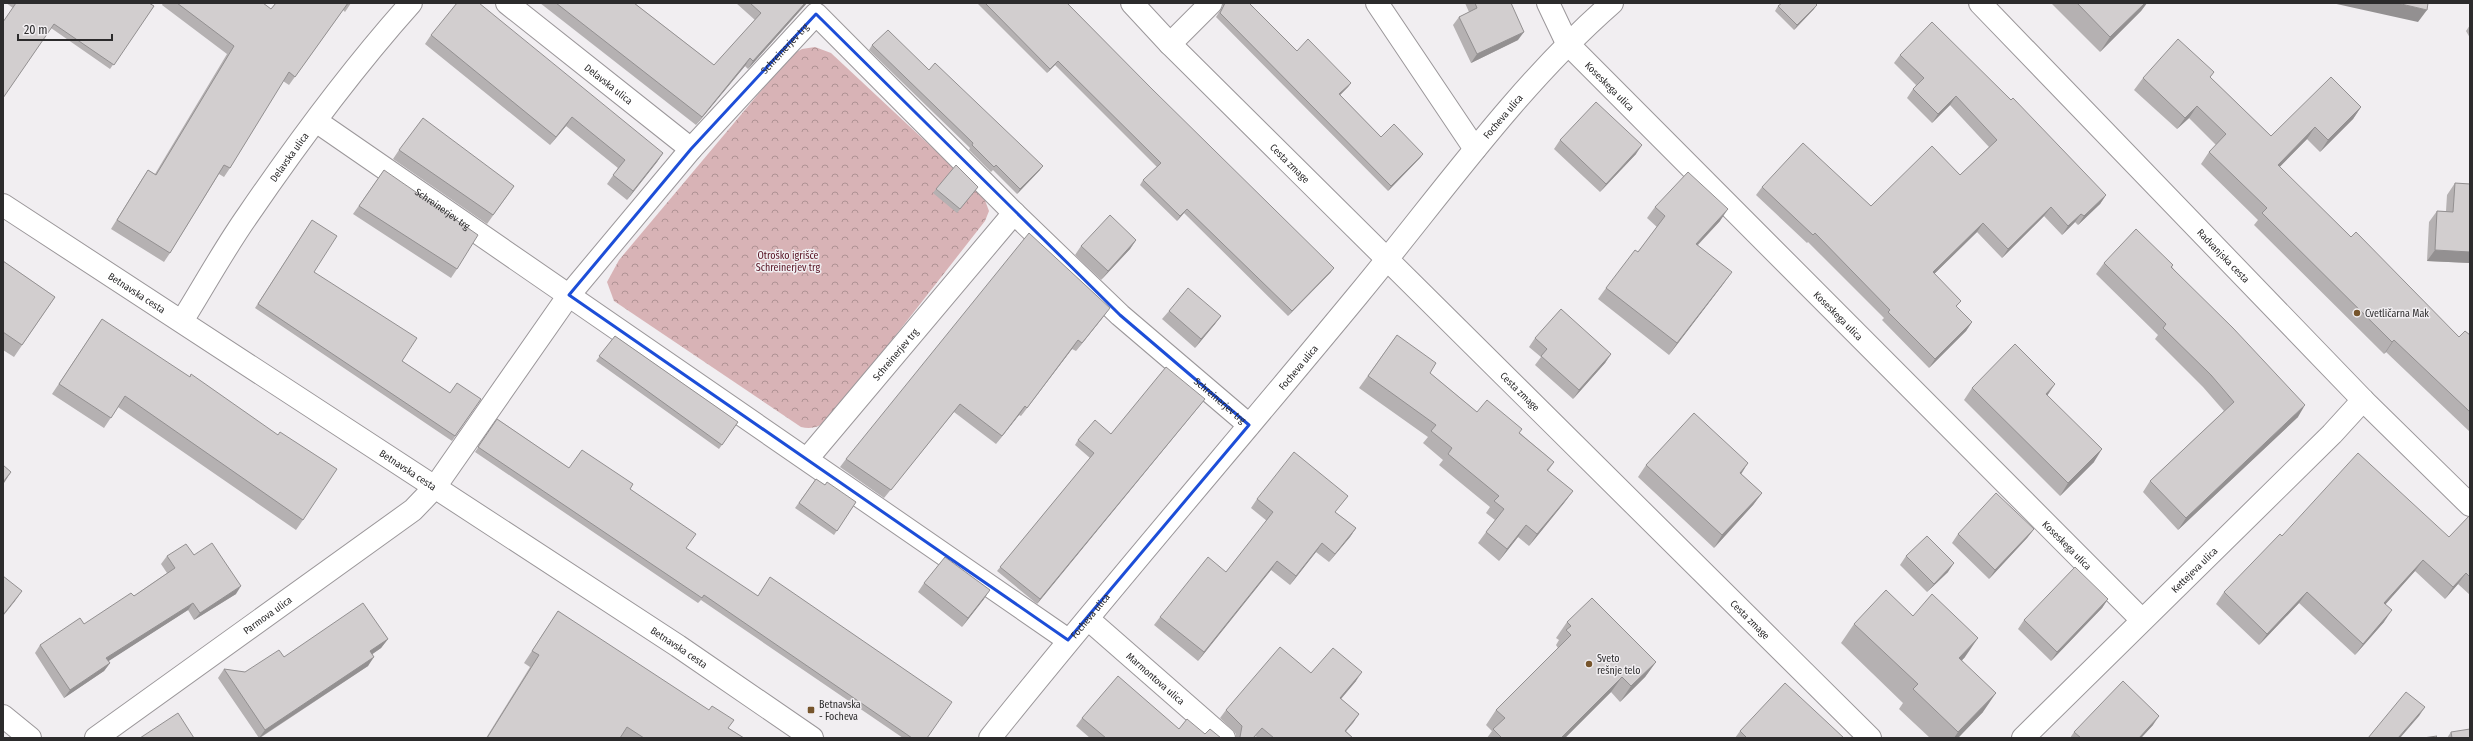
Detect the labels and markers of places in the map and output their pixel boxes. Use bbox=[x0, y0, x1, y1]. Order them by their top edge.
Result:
marker: Cvetličarna Mak bbox=[2352, 308, 2362, 318]
place label: Cvetličarna Mak bbox=[2365, 308, 2429, 320]
place label: Sveto rešnje telo bbox=[1597, 653, 1640, 677]
marker: Sveto rešnje telo bbox=[1584, 659, 1594, 669]
place label: Betnavska - Focheva bbox=[819, 699, 861, 723]
marker: Betnavska - Focheva bbox=[806, 705, 816, 715]

